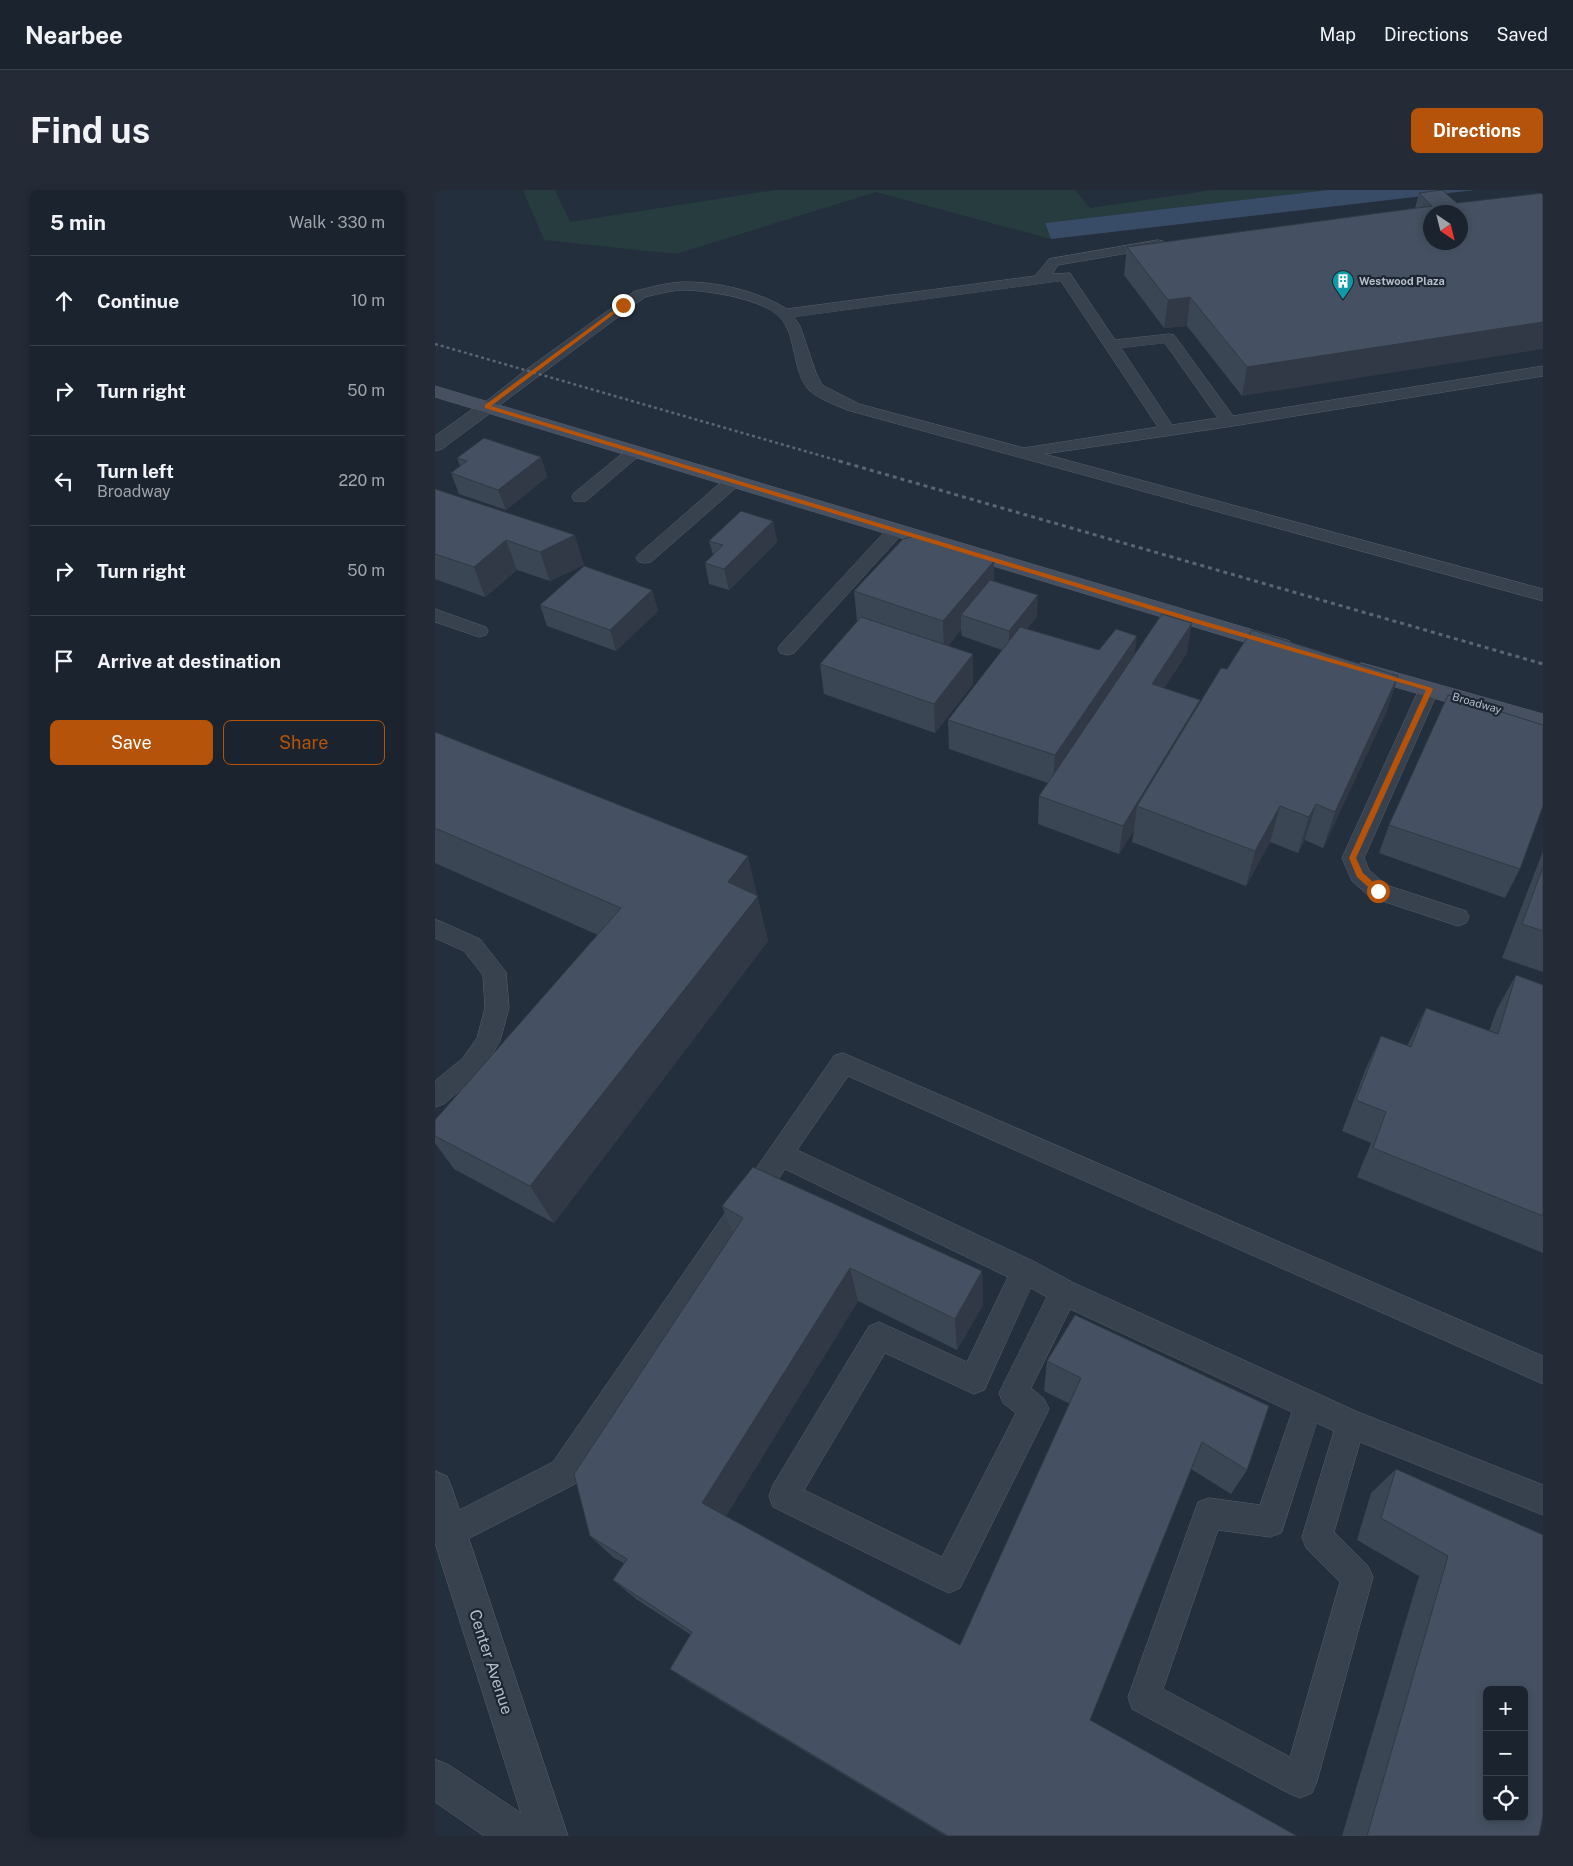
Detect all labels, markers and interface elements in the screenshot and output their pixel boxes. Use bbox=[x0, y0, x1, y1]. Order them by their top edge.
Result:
text: Nearbee bbox=[25, 21, 123, 49]
text: Map bbox=[1319, 24, 1356, 45]
text: Directions bbox=[1384, 24, 1469, 45]
text: Saved bbox=[1497, 24, 1548, 45]
button: Directions bbox=[1411, 108, 1543, 153]
text: Find us bbox=[30, 110, 150, 151]
north arrow bbox=[1423, 205, 1468, 250]
text: 5 min bbox=[50, 210, 106, 235]
text: Walk · 330 m bbox=[289, 213, 385, 232]
building icon: Westwood Plaza bbox=[1331, 269, 1355, 300]
place label: Westwood Plaza bbox=[1359, 275, 1445, 287]
icon: ahead bbox=[50, 287, 78, 315]
text: Continue bbox=[97, 290, 179, 312]
text: 10 m bbox=[351, 291, 385, 310]
route end bbox=[612, 294, 635, 317]
icon: right bbox=[50, 377, 78, 405]
text: Turn right bbox=[97, 380, 186, 402]
text: 50 m bbox=[347, 381, 385, 400]
text: Turn left bbox=[97, 460, 174, 482]
icon: left bbox=[50, 467, 78, 495]
text: 220 m bbox=[338, 471, 385, 490]
text: Broadway bbox=[97, 482, 171, 501]
icon: right bbox=[50, 557, 78, 585]
text: Turn right bbox=[97, 560, 186, 582]
text: 50 m bbox=[347, 561, 385, 580]
icon: arrive bbox=[50, 647, 78, 675]
text: Arrive at destination bbox=[97, 650, 281, 672]
street label: Broadway bbox=[1451, 690, 1503, 716]
button: Save bbox=[50, 720, 213, 765]
button: Share bbox=[223, 720, 385, 765]
route start bbox=[1367, 880, 1390, 903]
street label: Center Avenue bbox=[465, 1607, 517, 1717]
map controls bbox=[1483, 1686, 1528, 1821]
button: + bbox=[1483, 1686, 1528, 1731]
button: − bbox=[1483, 1731, 1528, 1776]
button: locate bbox=[1483, 1776, 1528, 1821]

